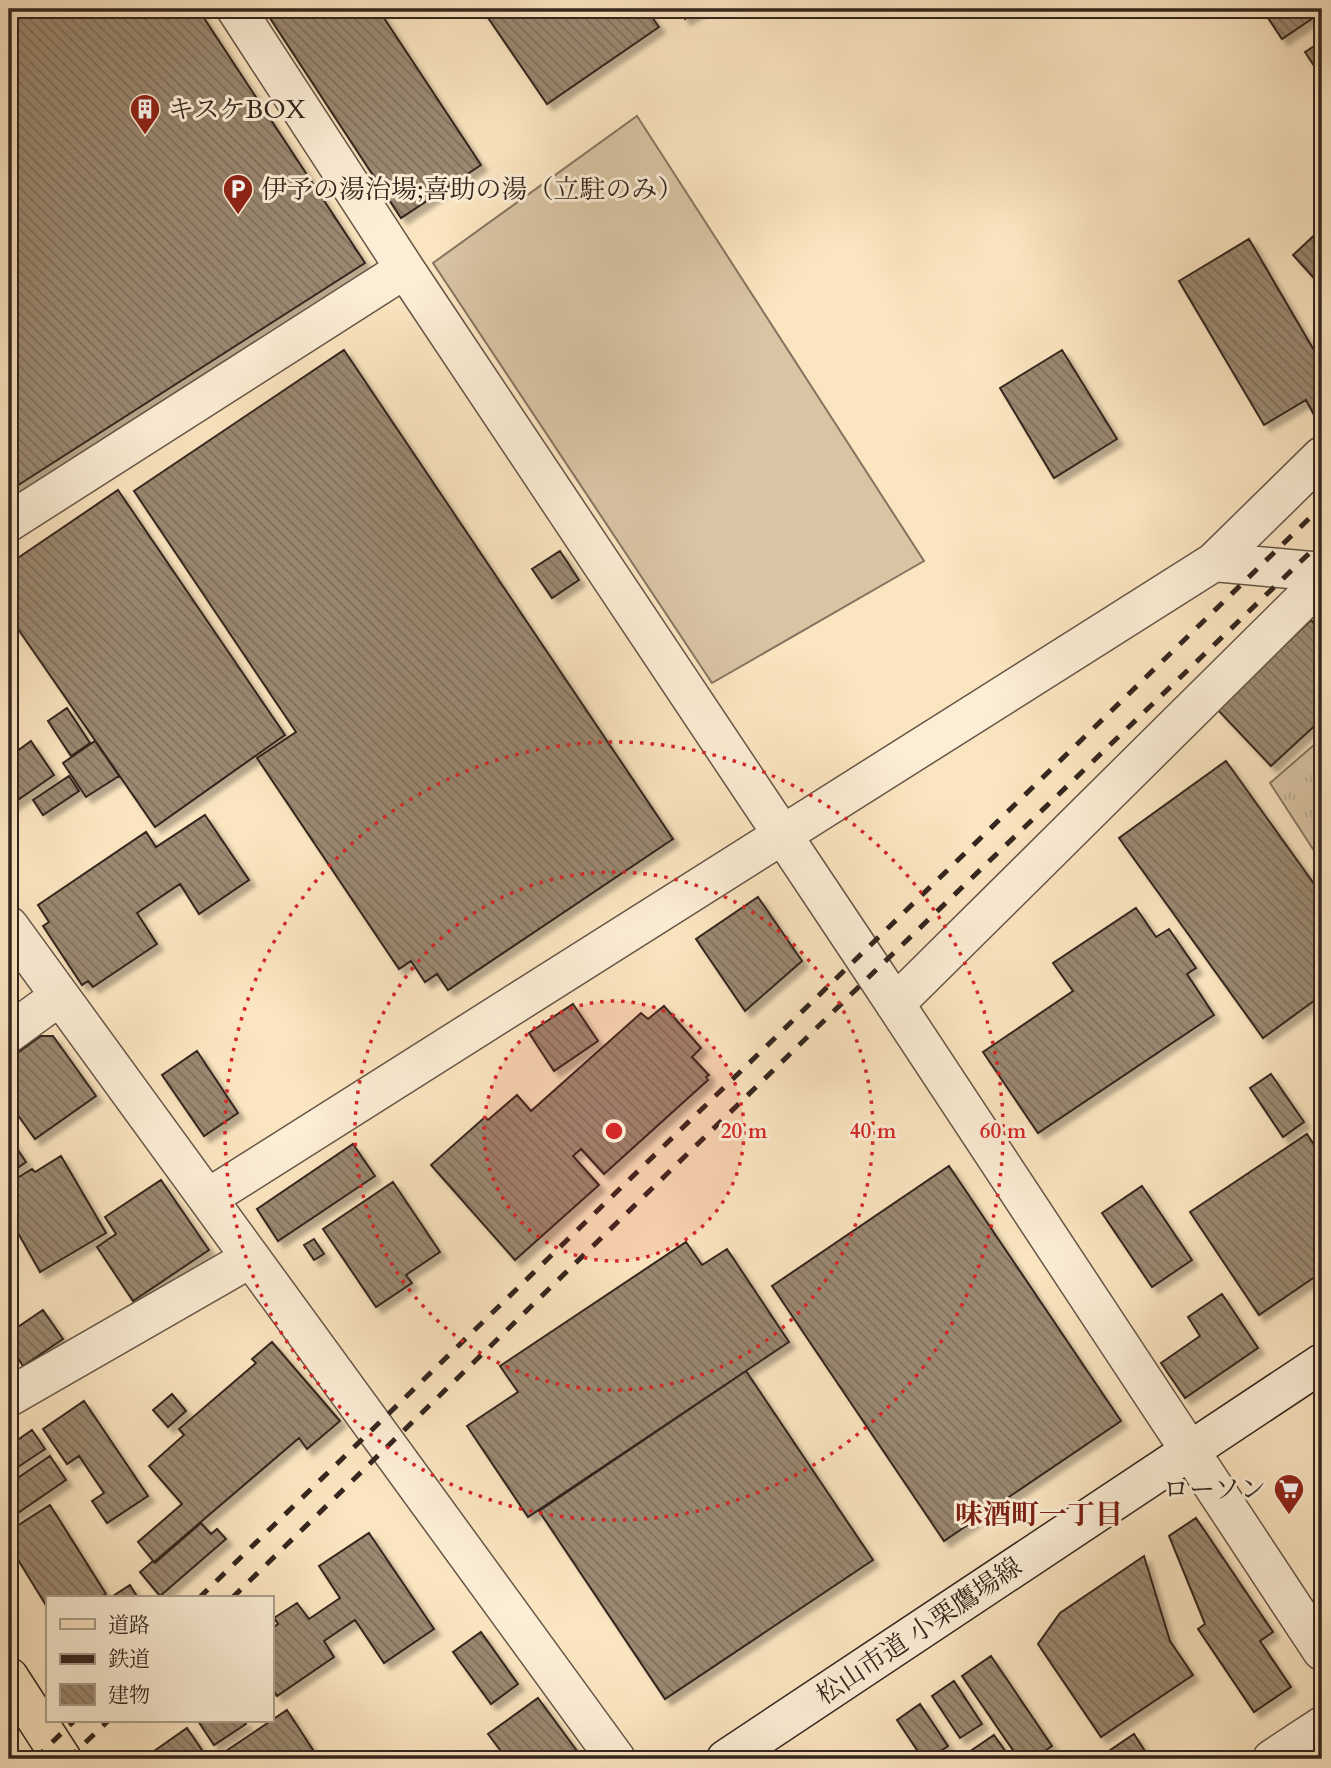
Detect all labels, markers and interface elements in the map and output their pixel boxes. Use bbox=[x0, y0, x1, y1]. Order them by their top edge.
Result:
building icon: キスケBOX bbox=[128, 92, 162, 136]
place label: キスケBOX bbox=[168, 92, 307, 127]
parking icon: 伊予の湯治場;喜助の湯（立駐のみ） bbox=[221, 172, 255, 216]
place label: 伊予の湯治場;喜助の湯（立駐のみ） bbox=[261, 172, 684, 207]
text: 20 m bbox=[721, 1117, 768, 1146]
text: 40 m bbox=[850, 1117, 897, 1146]
text: 60 m bbox=[980, 1117, 1027, 1146]
centre of rings bbox=[602, 1119, 626, 1143]
place label: ローソン bbox=[1163, 1472, 1266, 1507]
supermarket icon: ローソン bbox=[1272, 1472, 1306, 1516]
district label: 味酒町一丁目 bbox=[955, 1496, 1123, 1534]
street label: 松山市道 小栗鷹場線 bbox=[809, 1549, 1029, 1713]
legend bbox=[46, 1596, 273, 1722]
text: 道路 bbox=[108, 1611, 150, 1640]
text: 鉄道 bbox=[108, 1645, 150, 1674]
text: 建物 bbox=[108, 1681, 150, 1710]

